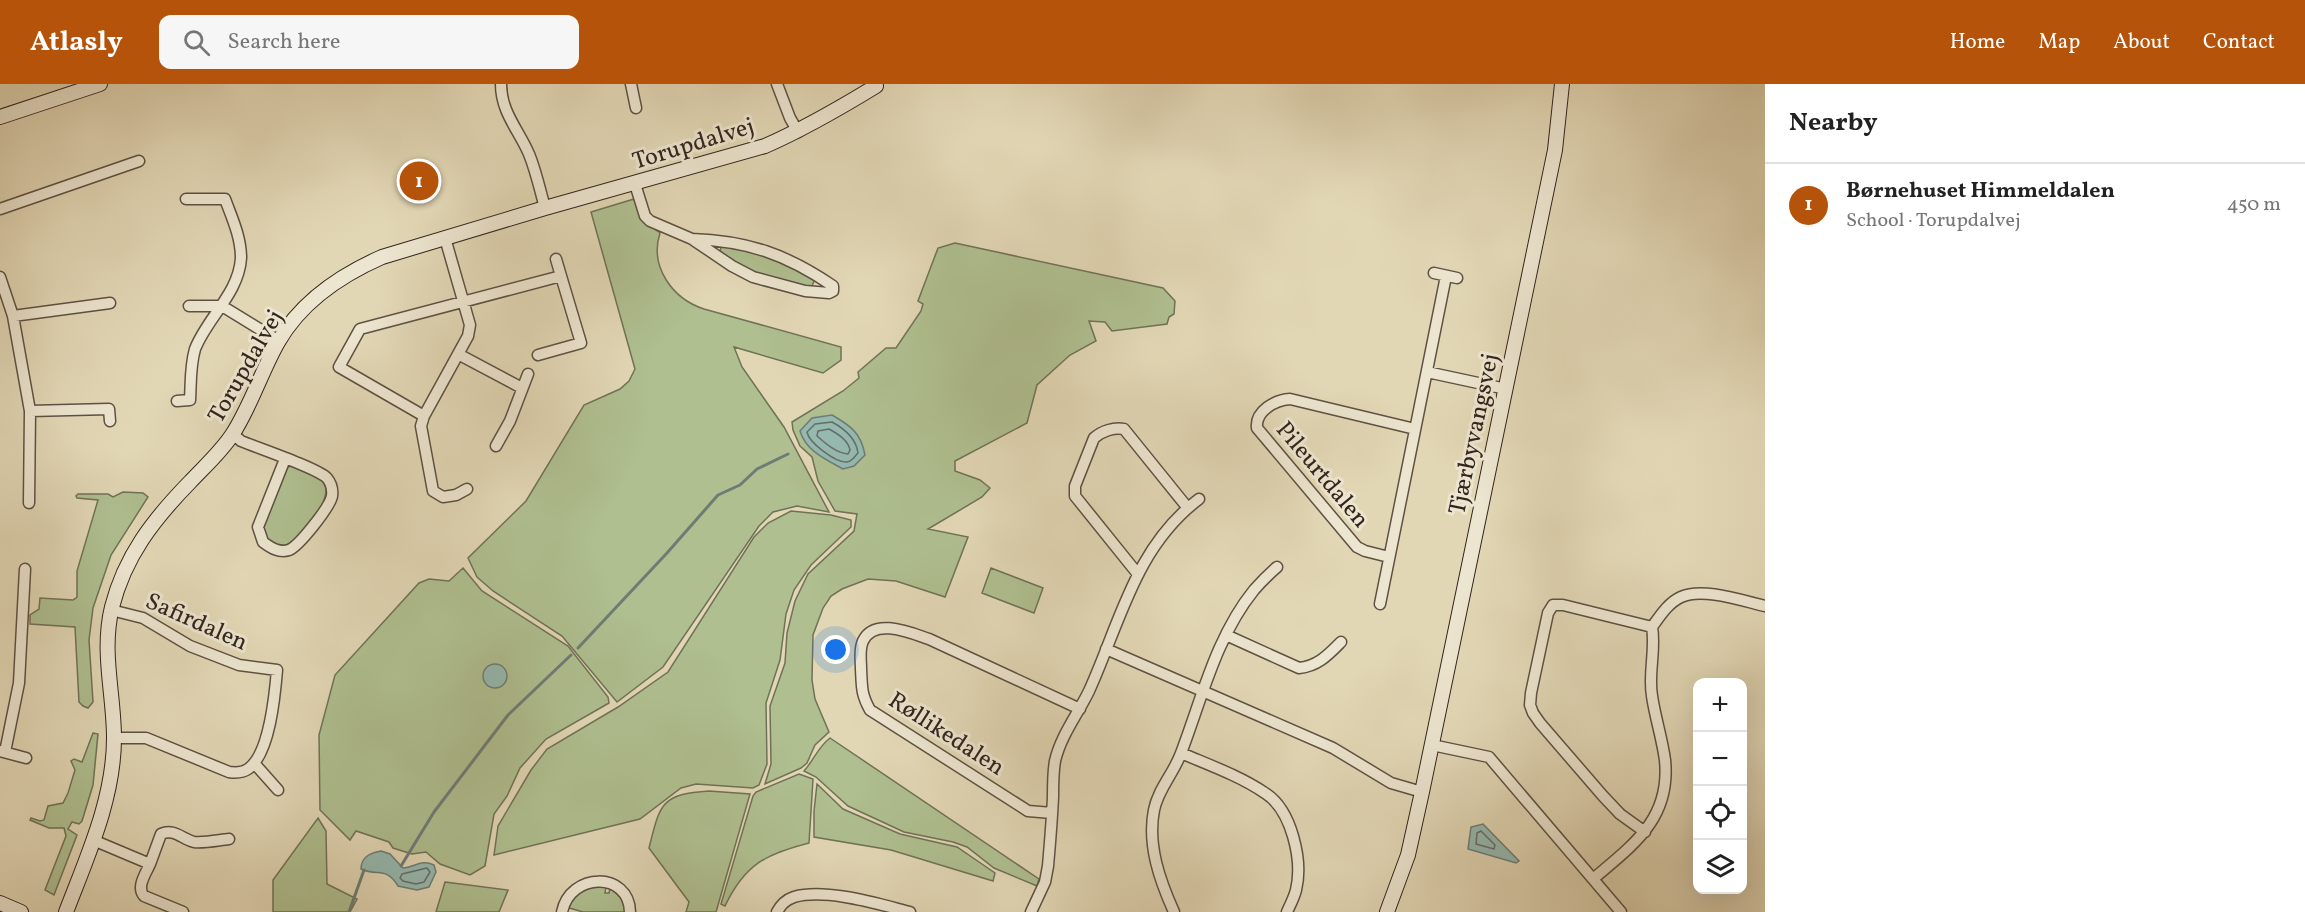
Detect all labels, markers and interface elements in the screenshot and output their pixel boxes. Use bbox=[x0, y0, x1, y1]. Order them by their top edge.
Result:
search box bbox=[159, 15, 579, 69]
text: Atlasly bbox=[30, 23, 123, 62]
icon: search bbox=[180, 26, 213, 59]
text: Search here bbox=[228, 27, 340, 58]
text: Home bbox=[1950, 28, 2005, 57]
text: Map bbox=[2038, 28, 2080, 57]
text: About bbox=[2113, 28, 2170, 57]
text: Contact bbox=[2203, 28, 2275, 57]
text: Nearby bbox=[1789, 105, 1878, 141]
street label: Torupdalvej bbox=[628, 110, 759, 180]
pin: 1 bbox=[400, 158, 438, 204]
text: Børnehuset Himmeldalen bbox=[1846, 176, 2115, 207]
text: 1 bbox=[1804, 191, 1813, 219]
text: 450 m bbox=[2227, 191, 2281, 219]
text: School · Torupdalvej bbox=[1846, 207, 2021, 235]
street label: Torupdalvej bbox=[201, 304, 293, 430]
street label: Tjærbyvangsvej bbox=[1441, 351, 1509, 518]
street label: Pileurtdalen bbox=[1267, 415, 1376, 536]
street label: Safirdalen bbox=[140, 585, 253, 660]
your location bbox=[821, 635, 850, 664]
map controls bbox=[1693, 678, 1747, 894]
button: + bbox=[1693, 678, 1747, 732]
street label: Røllikedalen bbox=[881, 684, 1011, 785]
button: − bbox=[1693, 732, 1747, 786]
button: locate bbox=[1693, 786, 1747, 840]
button: layers bbox=[1693, 840, 1747, 894]

